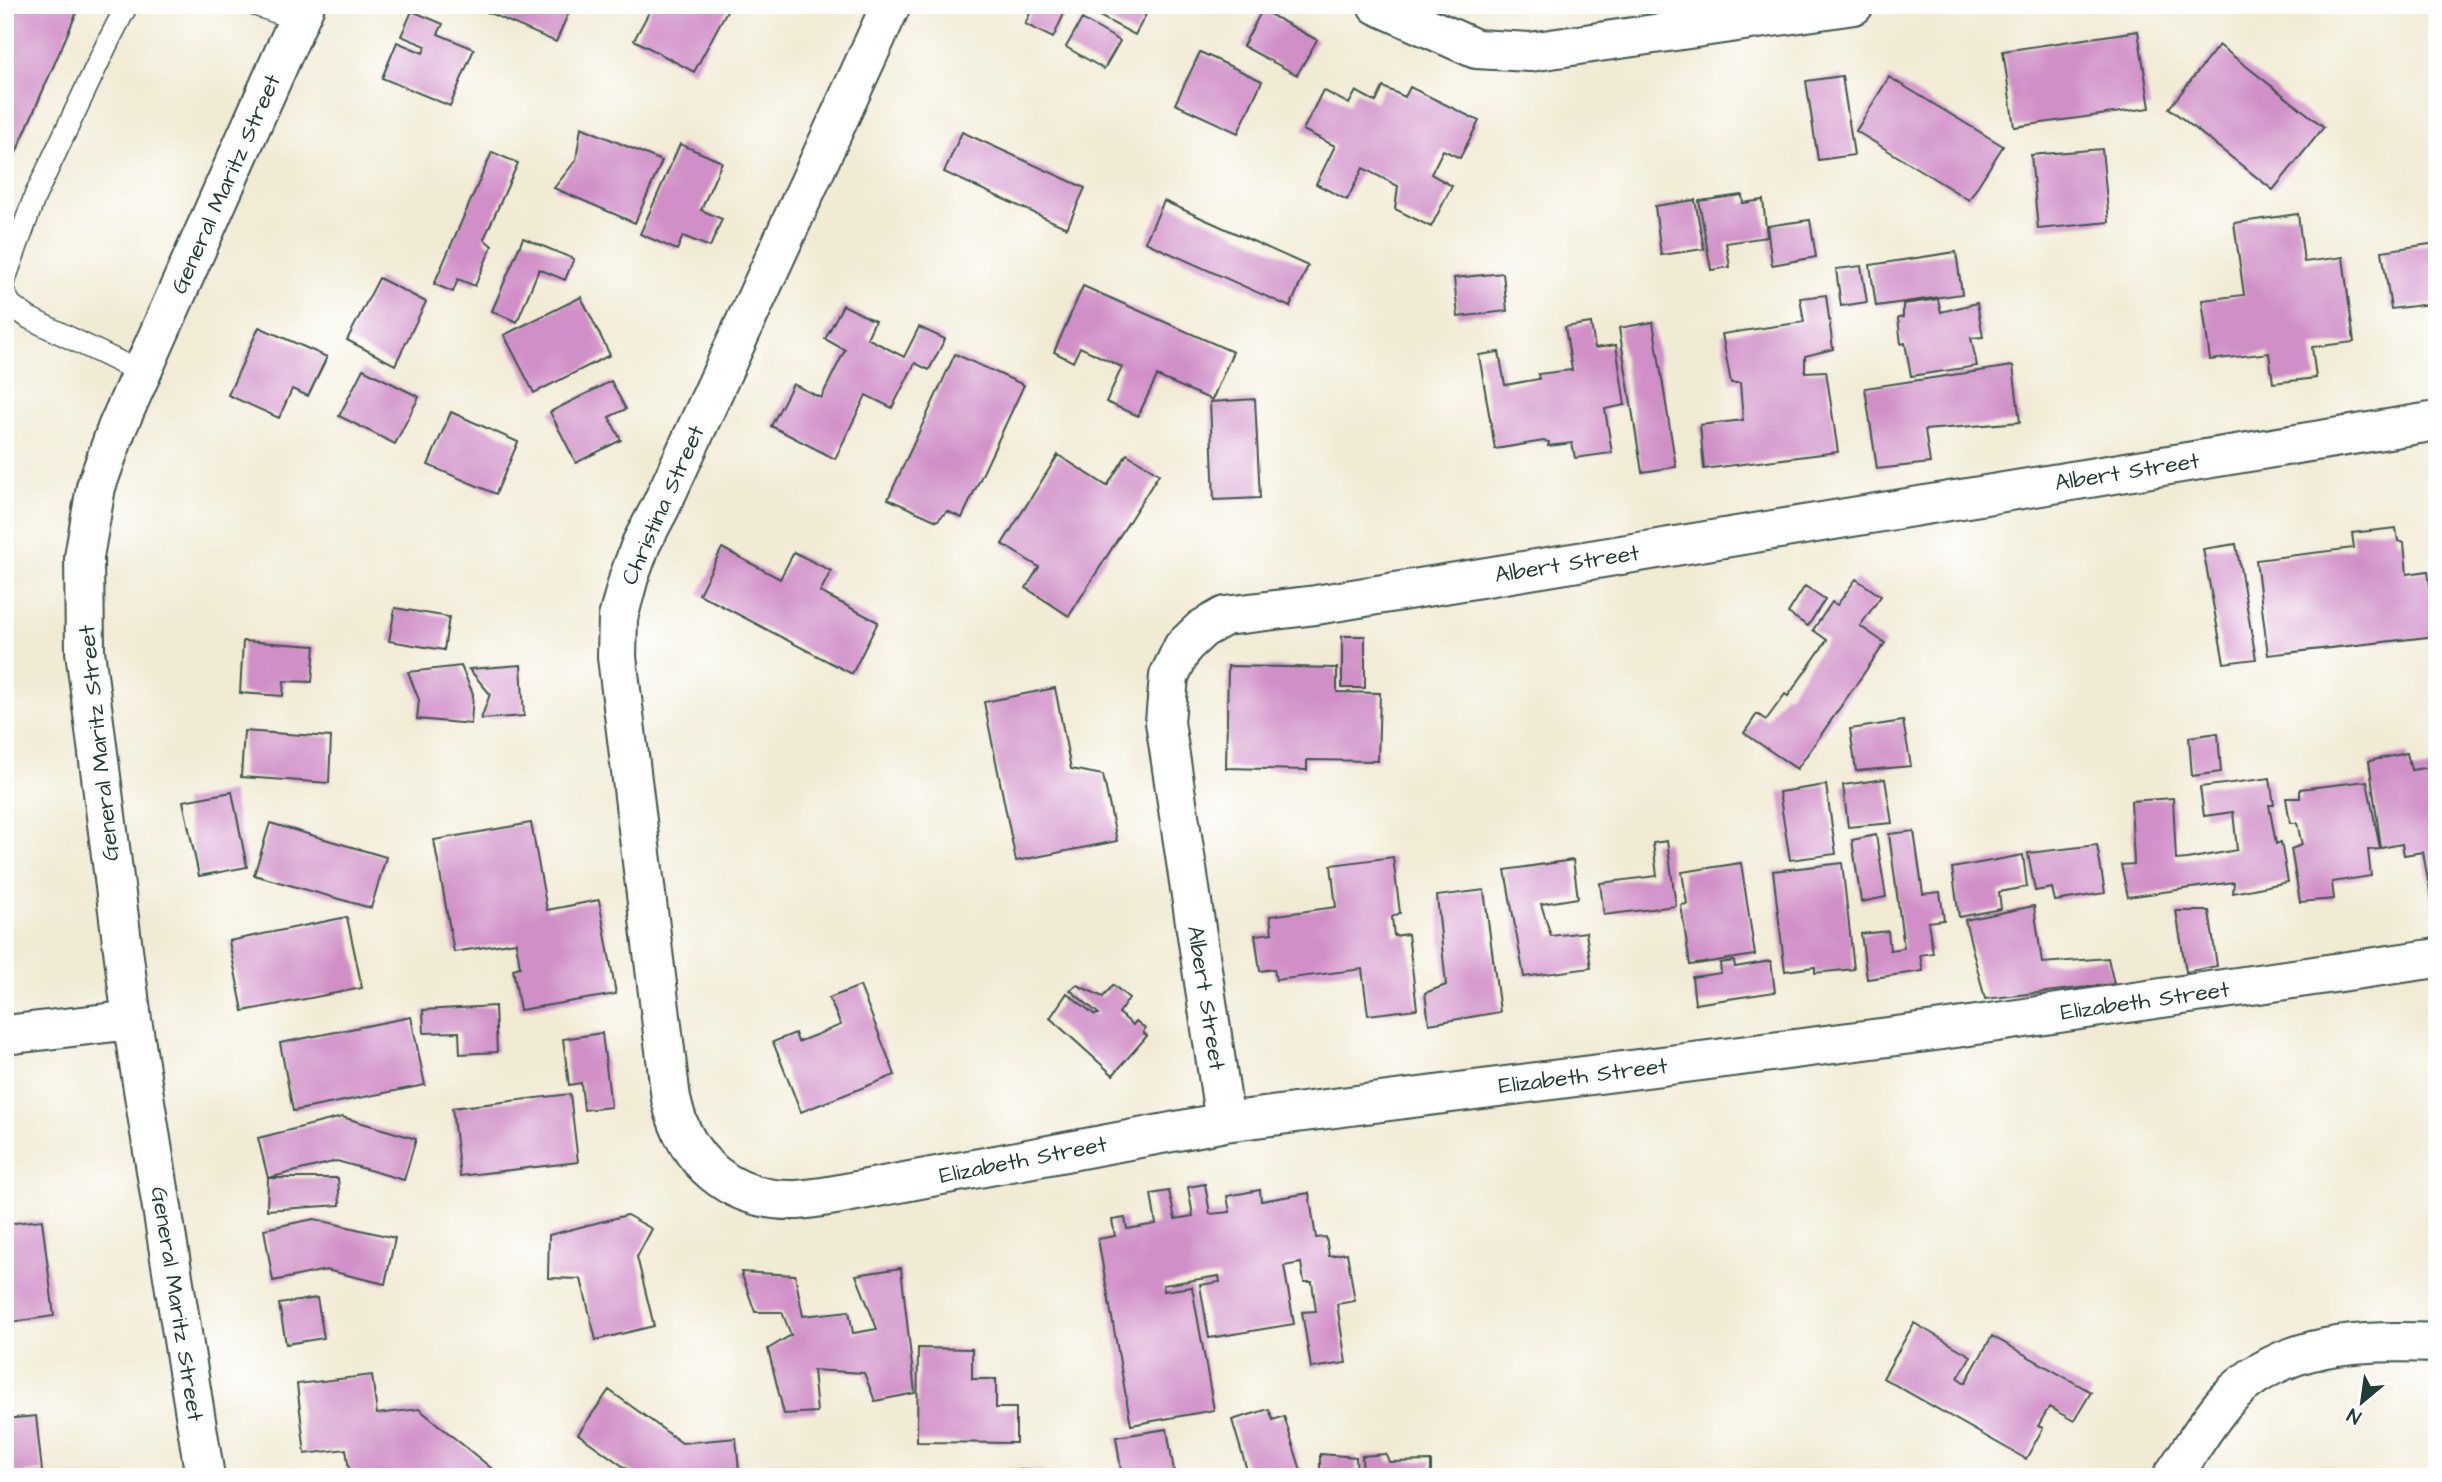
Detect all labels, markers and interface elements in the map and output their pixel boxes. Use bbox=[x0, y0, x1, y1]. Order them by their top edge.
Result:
street label: General Maritz Street bbox=[163, 68, 289, 299]
street label: Christina Street bbox=[613, 420, 713, 590]
street label: Albert Street bbox=[2052, 445, 2202, 499]
street label: Albert Street bbox=[1492, 537, 1642, 591]
street label: General Maritz Street bbox=[71, 623, 127, 863]
street label: Albert Street bbox=[1179, 923, 1233, 1073]
street label: Elizabeth Street bbox=[2059, 973, 2232, 1029]
street label: Elizabeth Street bbox=[1497, 1050, 1670, 1102]
street label: Elizabeth Street bbox=[937, 1128, 1110, 1192]
street label: General Maritz Street bbox=[143, 1184, 211, 1424]
north arrow bbox=[2326, 1366, 2396, 1436]
text: N bbox=[2343, 1401, 2366, 1430]

